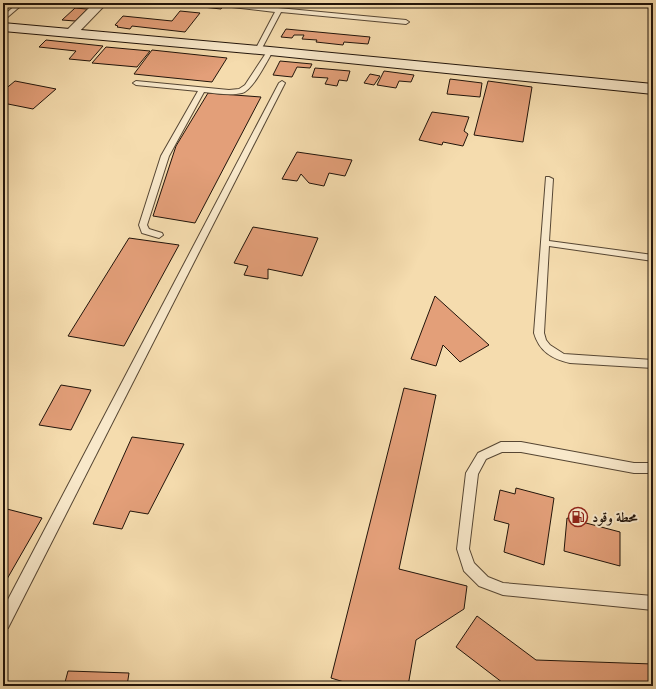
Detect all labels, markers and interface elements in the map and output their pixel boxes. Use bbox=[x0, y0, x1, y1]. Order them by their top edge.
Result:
fuel station icon: محطة وقود bbox=[567, 506, 589, 528]
place label: محطة وقود bbox=[592, 509, 638, 527]

